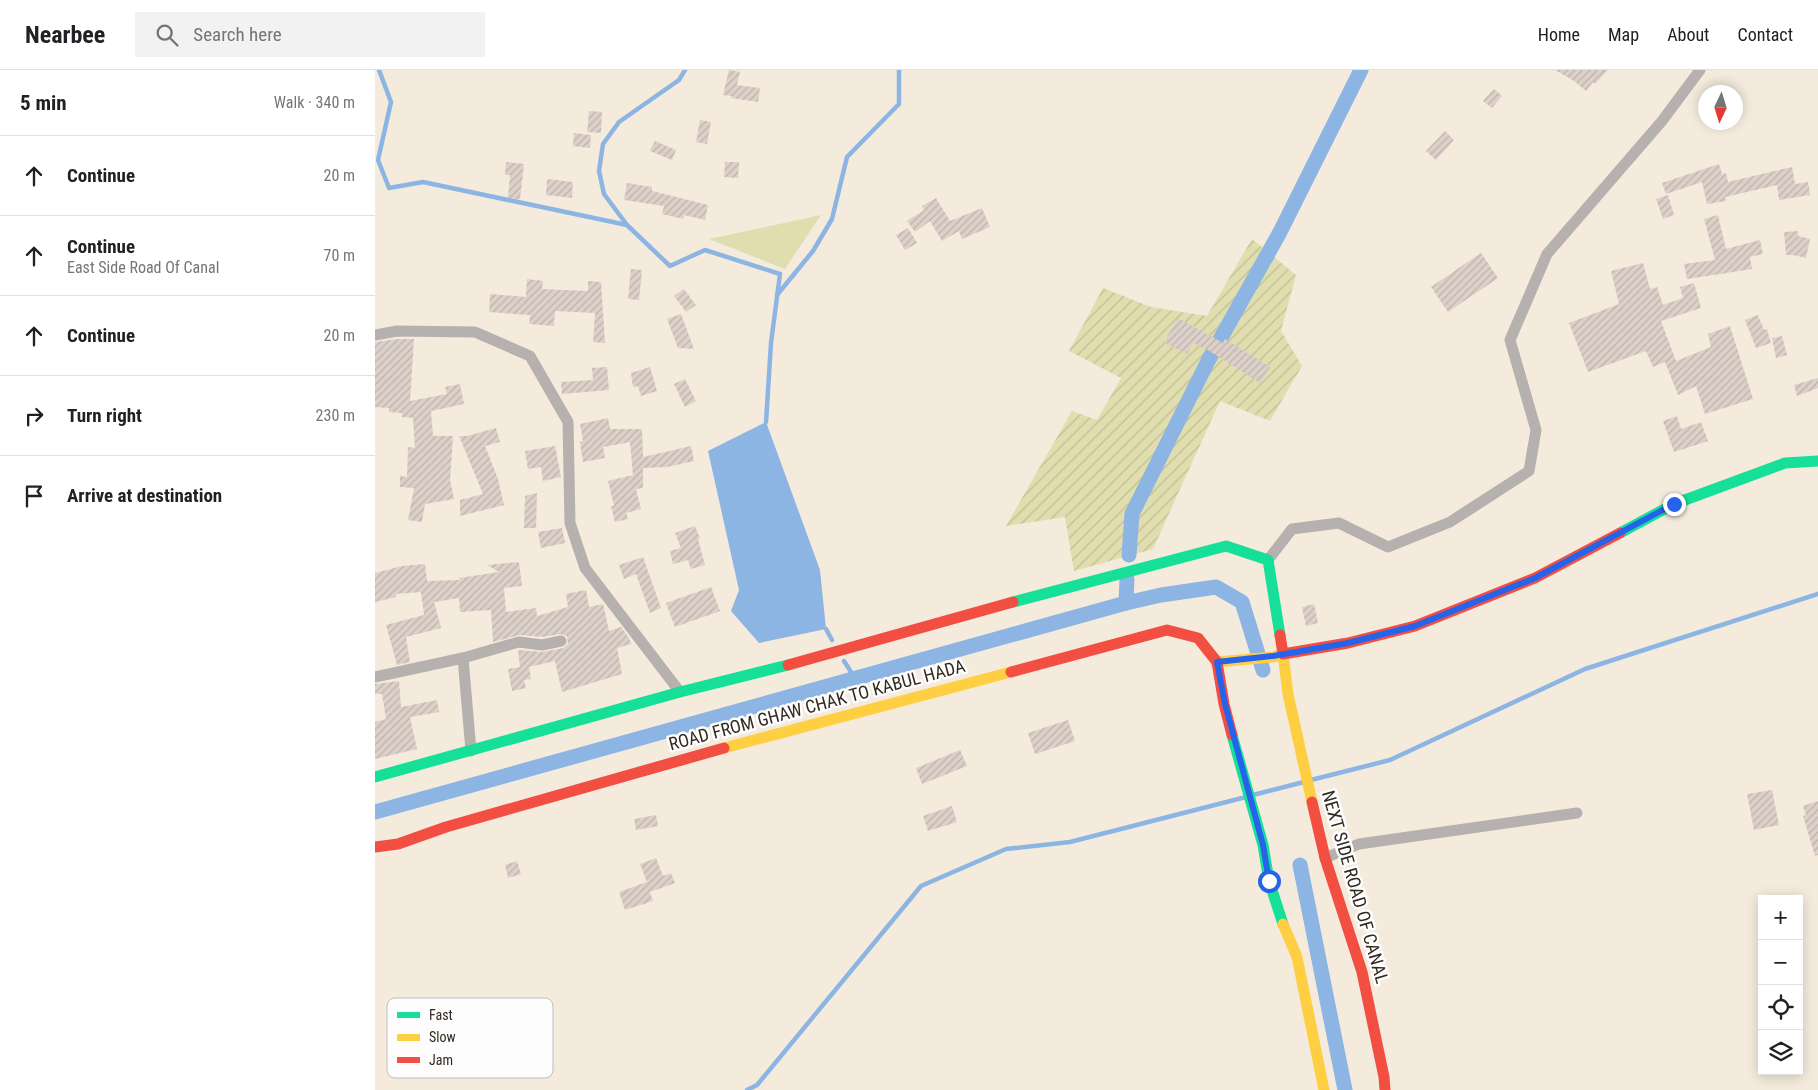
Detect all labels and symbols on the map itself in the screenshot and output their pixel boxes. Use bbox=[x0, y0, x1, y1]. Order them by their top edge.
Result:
north arrow bbox=[1698, 85, 1743, 130]
route end bbox=[1663, 493, 1686, 516]
street label: ROAD FROM GHAW CHAK TO KABUL HADA bbox=[666, 655, 968, 754]
street label: NEXT SIDE ROAD OF CANAL bbox=[1318, 788, 1393, 986]
route start bbox=[1258, 870, 1281, 893]
legend bbox=[387, 998, 553, 1078]
text: Fast bbox=[429, 1007, 453, 1023]
text: Slow bbox=[429, 1029, 456, 1045]
text: Jam bbox=[429, 1052, 453, 1068]

